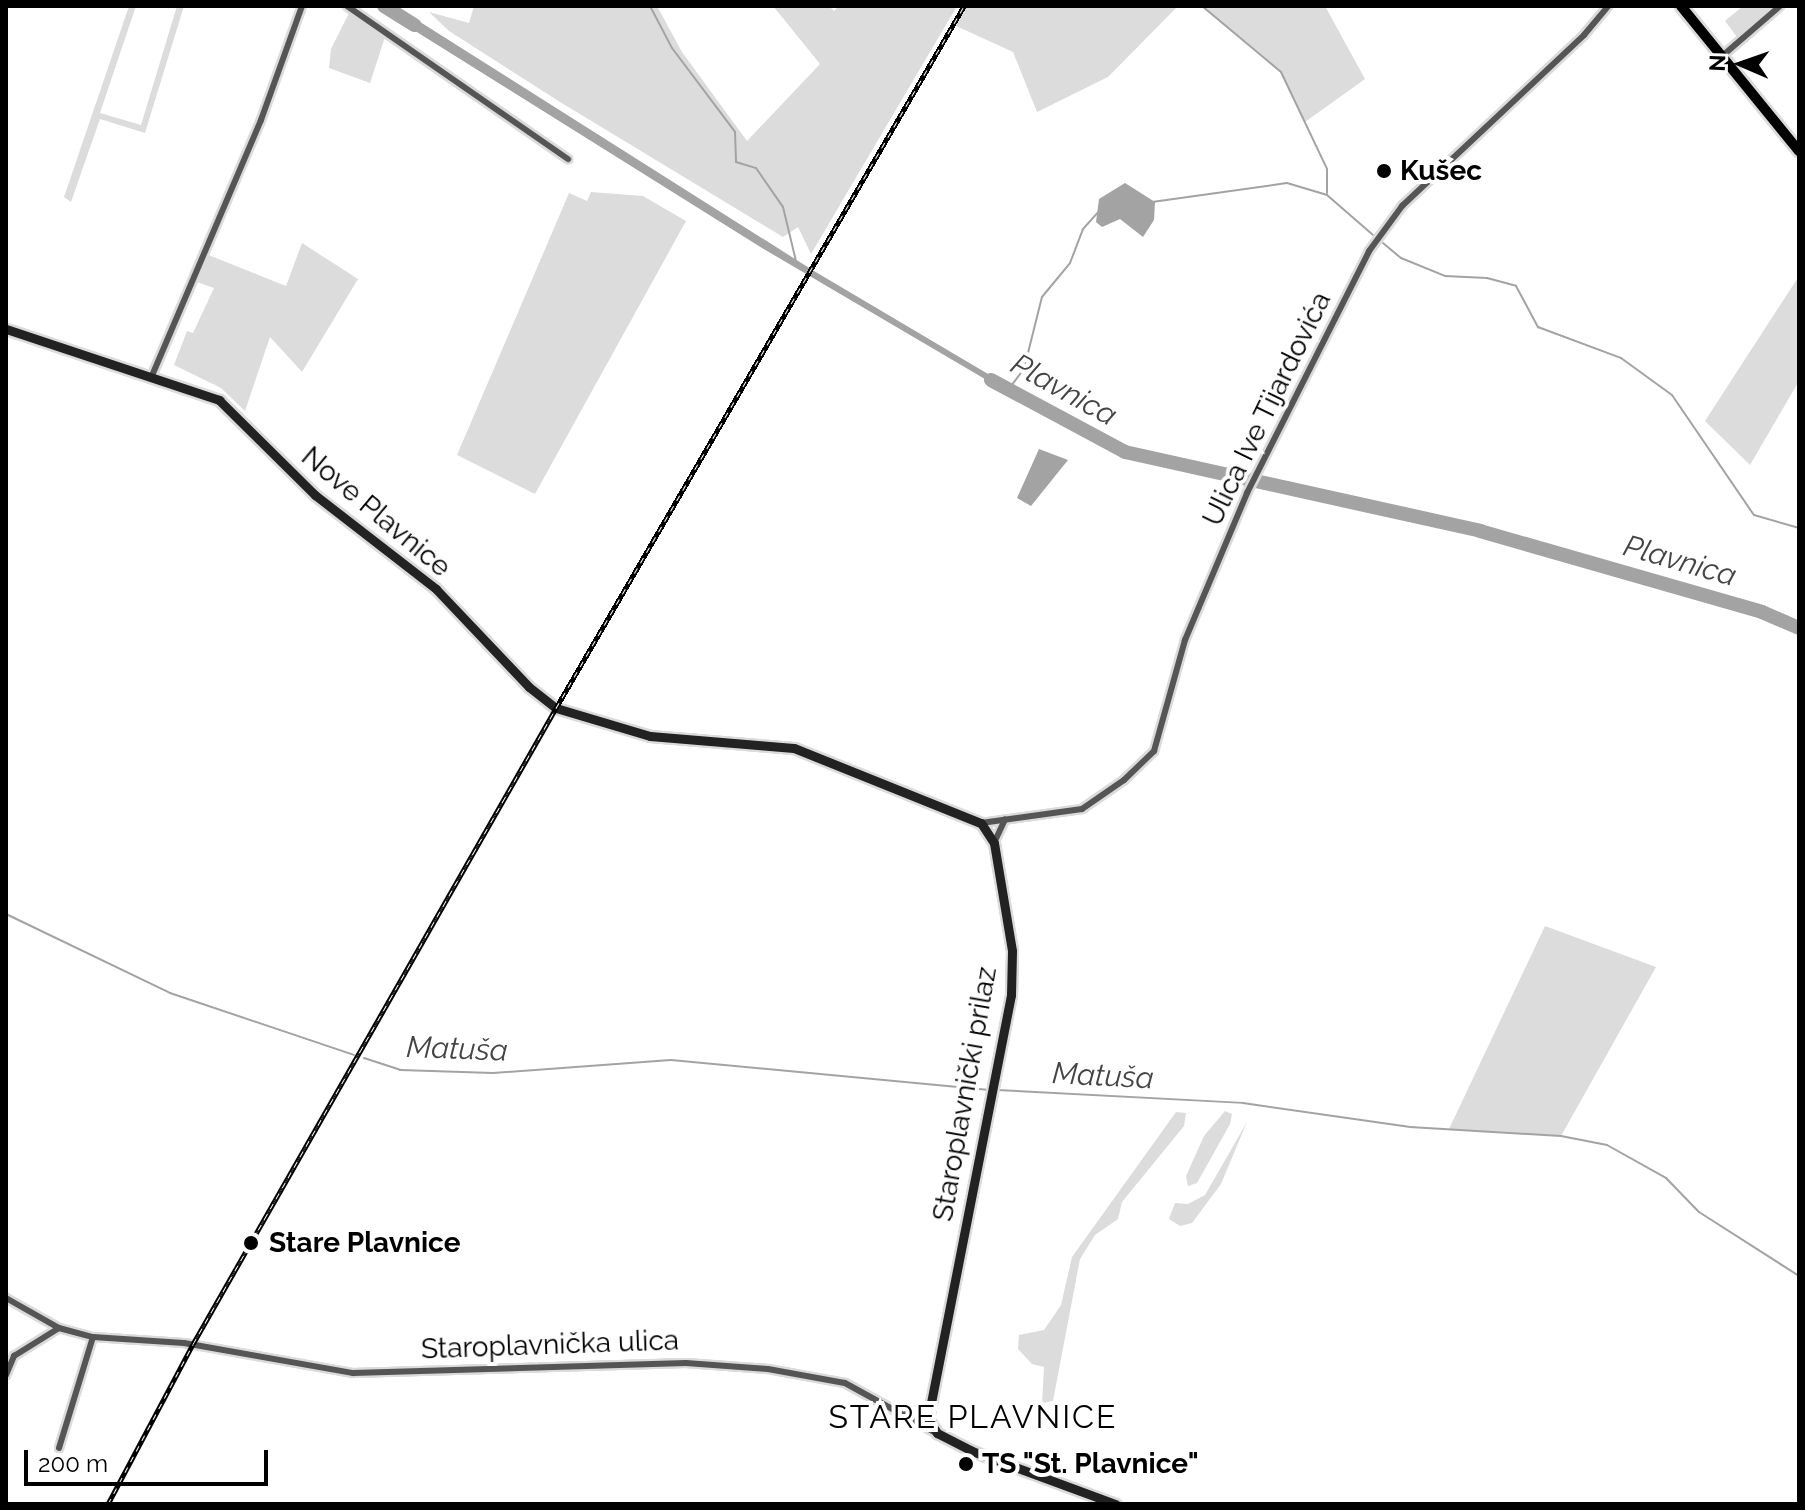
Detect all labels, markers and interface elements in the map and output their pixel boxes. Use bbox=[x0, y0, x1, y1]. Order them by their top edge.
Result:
north arrow bbox=[1701, 24, 1781, 104]
text: N bbox=[1704, 54, 1730, 72]
place label: Kušec bbox=[1400, 154, 1482, 188]
marker: Kušec bbox=[1375, 162, 1393, 180]
street label: Ulica Ive Tijardovića bbox=[1196, 286, 1338, 532]
water label: Plavnica bbox=[1005, 346, 1123, 434]
street label: Nove Plavnice bbox=[295, 440, 457, 584]
water label: Plavnica bbox=[1620, 528, 1740, 594]
street label: Staroplavnički prilaz bbox=[926, 964, 1004, 1224]
water label: Matuša bbox=[406, 1029, 508, 1069]
water label: Matuša bbox=[1051, 1055, 1155, 1097]
place label: Stare Plavnice bbox=[269, 1226, 461, 1260]
marker: Stare Plavnice bbox=[240, 1232, 262, 1254]
street label: Staroplavnička ulica bbox=[420, 1324, 680, 1366]
district label: STARE PLAVNICE bbox=[828, 1398, 1118, 1436]
scale bar bbox=[28, 1434, 272, 1484]
place label: TS "St. Plavnice" bbox=[982, 1447, 1199, 1481]
text: 200 m bbox=[38, 1449, 108, 1478]
marker: TS "St. Plavnice" bbox=[957, 1455, 975, 1473]

